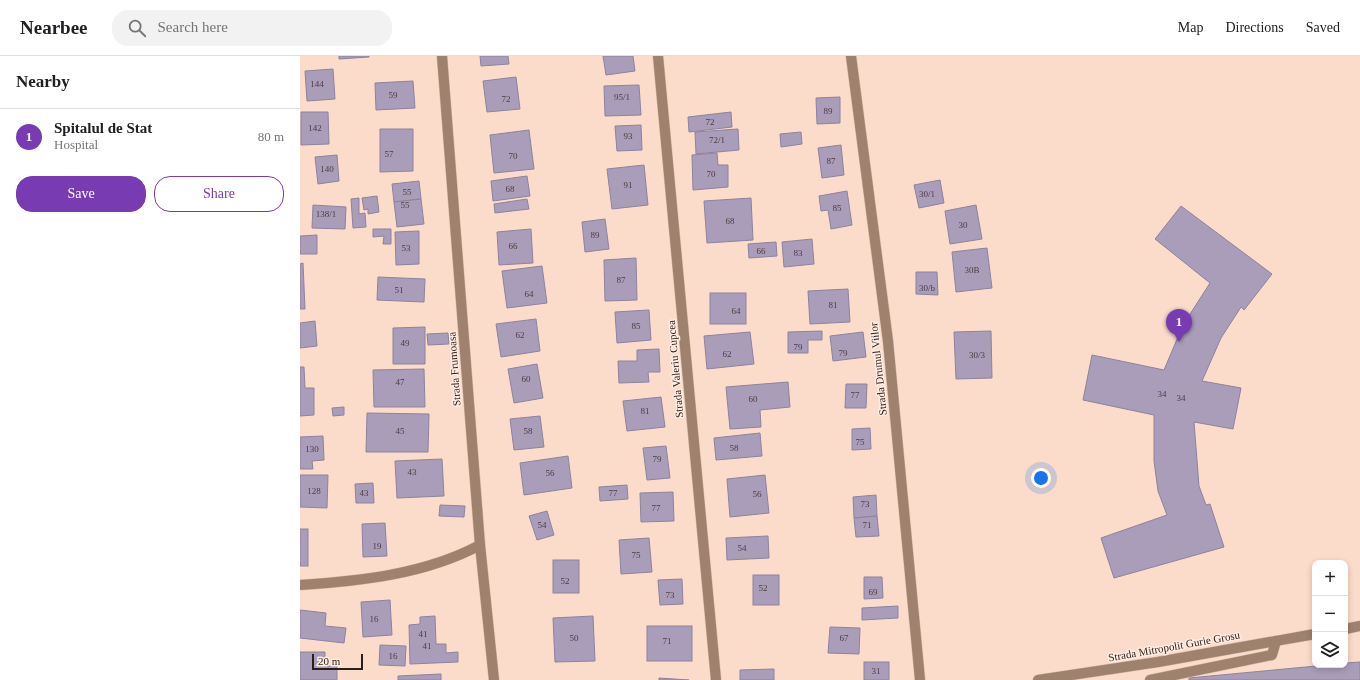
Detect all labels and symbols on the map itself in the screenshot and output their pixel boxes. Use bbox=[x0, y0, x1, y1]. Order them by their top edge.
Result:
house number: 144 bbox=[310, 79, 324, 89]
house number: 59 bbox=[389, 90, 398, 100]
house number: 95/1 bbox=[614, 92, 630, 102]
house number: 72 bbox=[502, 94, 511, 104]
house number: 89 bbox=[824, 106, 833, 116]
house number: 72 bbox=[706, 117, 715, 127]
house number: 142 bbox=[308, 123, 322, 133]
house number: 93 bbox=[624, 131, 633, 141]
house number: 72/1 bbox=[709, 135, 725, 145]
house number: 57 bbox=[385, 149, 394, 159]
house number: 70 bbox=[509, 151, 518, 161]
house number: 87 bbox=[827, 156, 836, 166]
house number: 140 bbox=[320, 164, 334, 174]
house number: 70 bbox=[707, 169, 716, 179]
house number: 91 bbox=[624, 180, 633, 190]
house number: 68 bbox=[506, 184, 515, 194]
house number: 55 bbox=[403, 187, 412, 197]
house number: 30/1 bbox=[919, 189, 935, 199]
house number: 55 bbox=[401, 200, 410, 210]
house number: 85 bbox=[833, 203, 842, 213]
house number: 138/1 bbox=[316, 209, 336, 219]
house number: 68 bbox=[726, 216, 735, 226]
house number: 30 bbox=[959, 220, 968, 230]
house number: 89 bbox=[591, 230, 600, 240]
house number: 66 bbox=[509, 241, 518, 251]
house number: 53 bbox=[402, 243, 411, 253]
house number: 66 bbox=[757, 246, 766, 256]
house number: 83 bbox=[794, 248, 803, 258]
house number: 30B bbox=[964, 265, 980, 275]
house number: 87 bbox=[617, 275, 626, 285]
house number: 30/b bbox=[919, 283, 935, 293]
house number: 51 bbox=[395, 285, 404, 295]
house number: 64 bbox=[525, 289, 534, 299]
house number: 81 bbox=[829, 300, 838, 310]
house number: 64 bbox=[732, 306, 741, 316]
pin: 1 bbox=[1166, 309, 1192, 342]
street label: Strada Valeriu Cupcea bbox=[665, 319, 685, 418]
house number: 85 bbox=[632, 321, 641, 331]
street label: Strada Drumul Viilor bbox=[867, 322, 889, 416]
house number: 62 bbox=[516, 330, 525, 340]
street label: Strada Frumoasa bbox=[445, 331, 463, 406]
house number: 49 bbox=[401, 338, 410, 348]
house number: 79 bbox=[794, 342, 803, 352]
house number: 79 bbox=[839, 348, 848, 358]
house number: 62 bbox=[723, 349, 732, 359]
house number: 30/3 bbox=[969, 350, 985, 360]
house number: 60 bbox=[522, 374, 531, 384]
house number: 47 bbox=[396, 377, 405, 387]
house number: 34 bbox=[1158, 389, 1167, 399]
house number: 77 bbox=[851, 390, 860, 400]
house number: 34 bbox=[1177, 393, 1186, 403]
house number: 60 bbox=[749, 394, 758, 404]
house number: 81 bbox=[641, 406, 650, 416]
house number: 45 bbox=[396, 426, 405, 436]
house number: 58 bbox=[524, 426, 533, 436]
house number: 75 bbox=[856, 437, 865, 447]
house number: 58 bbox=[730, 443, 739, 453]
house number: 130 bbox=[305, 444, 319, 454]
house number: 79 bbox=[653, 454, 662, 464]
house number: 43 bbox=[408, 467, 417, 477]
house number: 56 bbox=[546, 468, 555, 478]
your location bbox=[1031, 468, 1051, 488]
house number: 128 bbox=[307, 486, 321, 496]
house number: 43 bbox=[360, 488, 369, 498]
house number: 77 bbox=[609, 488, 618, 498]
house number: 56 bbox=[753, 489, 762, 499]
house number: 73 bbox=[861, 499, 870, 509]
house number: 77 bbox=[652, 503, 661, 513]
house number: 54 bbox=[538, 520, 547, 530]
house number: 71 bbox=[863, 520, 872, 530]
house number: 19 bbox=[373, 541, 382, 551]
house number: 54 bbox=[738, 543, 747, 553]
house number: 75 bbox=[632, 550, 641, 560]
house number: 52 bbox=[561, 576, 570, 586]
house number: 52 bbox=[759, 583, 768, 593]
house number: 69 bbox=[869, 587, 878, 597]
house number: 73 bbox=[666, 590, 675, 600]
house number: 16 bbox=[370, 614, 379, 624]
street label: Strada Mitropolit Gurie Grosu bbox=[1107, 628, 1241, 664]
house number: 41 bbox=[419, 629, 428, 639]
house number: 50 bbox=[570, 633, 579, 643]
house number: 67 bbox=[840, 633, 849, 643]
house number: 71 bbox=[663, 636, 672, 646]
house number: 41 bbox=[423, 641, 432, 651]
house number: 16 bbox=[389, 651, 398, 661]
scale bar bbox=[312, 652, 363, 671]
house number: 31 bbox=[872, 666, 881, 676]

